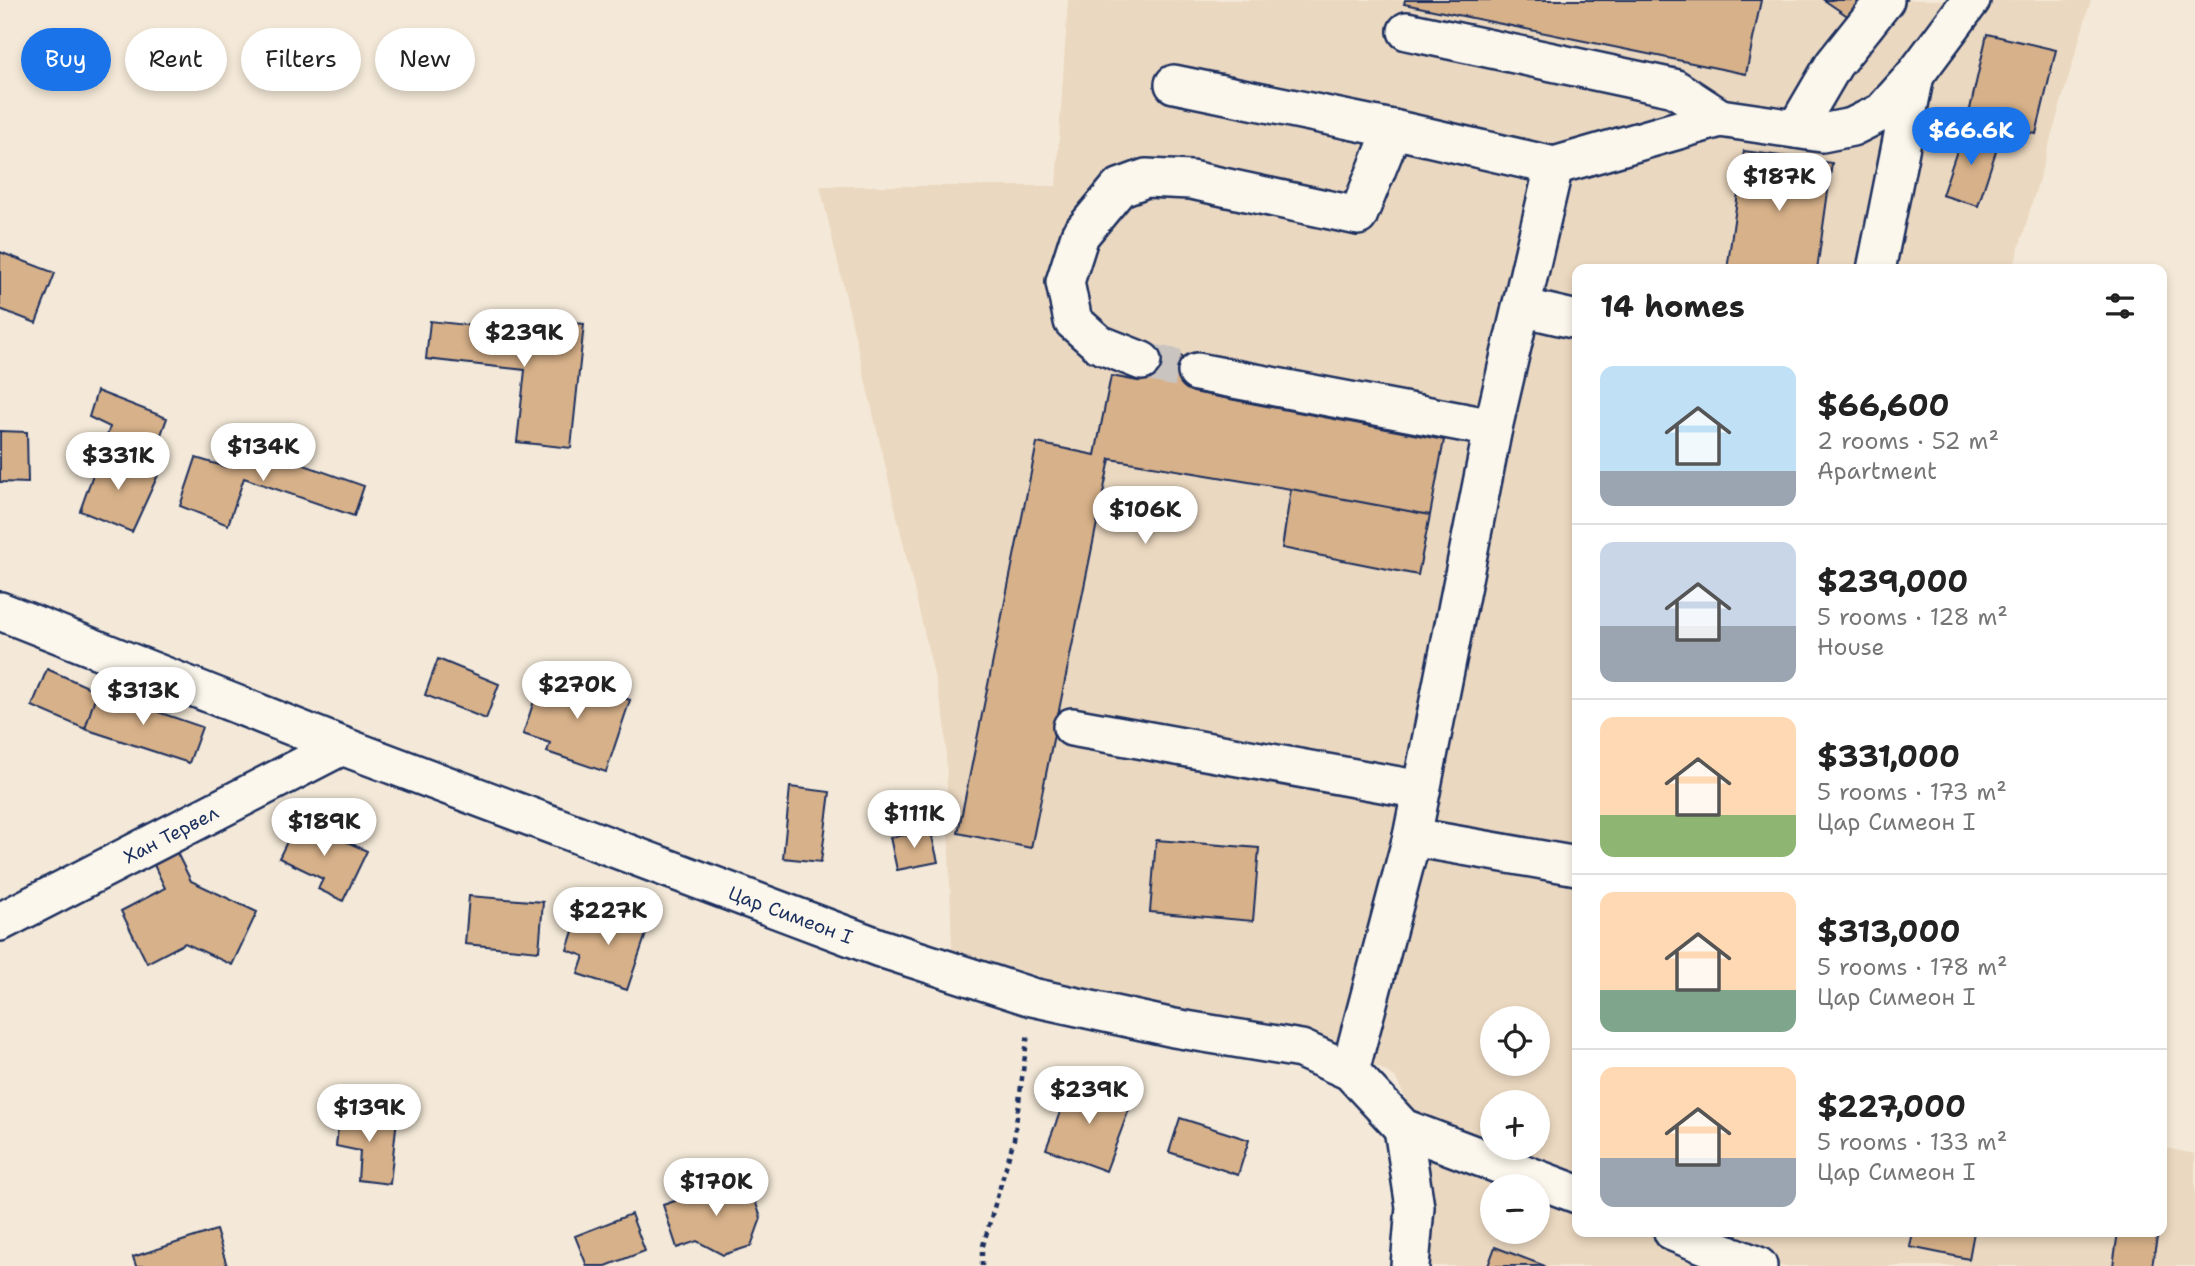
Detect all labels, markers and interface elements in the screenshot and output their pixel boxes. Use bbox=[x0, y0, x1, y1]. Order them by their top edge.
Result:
chip: Buy bbox=[21, 28, 111, 91]
chip: Rent bbox=[125, 28, 227, 91]
chip: Filters bbox=[241, 28, 361, 91]
chip: New bbox=[375, 28, 475, 91]
pin: $66.6K bbox=[1914, 108, 2028, 167]
text: $66.6K bbox=[1928, 115, 2014, 145]
pin: $187K bbox=[1730, 154, 1828, 213]
text: $187K bbox=[1743, 161, 1815, 191]
text: 14 homes bbox=[1600, 286, 1745, 327]
icon: filters bbox=[2101, 287, 2139, 325]
pin: $239K bbox=[475, 310, 573, 369]
text: $239K bbox=[485, 317, 563, 347]
text: $66,600 bbox=[1817, 385, 1950, 426]
icon: home bbox=[1656, 394, 1740, 478]
pin: $134K bbox=[214, 424, 312, 483]
text: 2 rooms · 52 m² bbox=[1817, 426, 1999, 456]
text: $134K bbox=[227, 431, 299, 461]
pin: $331K bbox=[69, 433, 167, 492]
text: $331K bbox=[82, 440, 154, 470]
text: Apartment bbox=[1817, 456, 1937, 486]
pin: $106K bbox=[1096, 486, 1194, 546]
text: $106K bbox=[1109, 494, 1181, 524]
text: $239,000 bbox=[1817, 561, 1968, 602]
icon: home bbox=[1656, 570, 1740, 654]
text: 5 rooms · 128 m² bbox=[1817, 602, 2008, 632]
text: House bbox=[1817, 632, 1885, 662]
pin: $270K bbox=[528, 662, 626, 721]
pin: $313K bbox=[94, 668, 192, 727]
text: $270K bbox=[538, 669, 616, 699]
text: $313K bbox=[107, 675, 179, 705]
text: $331,000 bbox=[1817, 736, 1960, 777]
icon: home bbox=[1656, 745, 1740, 829]
text: 5 rooms · 173 m² bbox=[1817, 777, 2007, 807]
pin: $111K bbox=[865, 790, 963, 850]
pin: $189K bbox=[275, 798, 373, 858]
text: $111K bbox=[884, 798, 944, 828]
street label: Хан Тервел bbox=[119, 800, 223, 869]
text: $189K bbox=[288, 806, 360, 836]
text: Цар Симеон I bbox=[1817, 807, 1976, 837]
street label: Цар Симеон I bbox=[725, 880, 856, 950]
pin: $227K bbox=[559, 888, 657, 947]
text: $227K bbox=[569, 895, 647, 925]
text: $313,000 bbox=[1817, 911, 1960, 952]
icon: home bbox=[1656, 920, 1740, 1004]
text: 5 rooms · 178 m² bbox=[1817, 952, 2008, 982]
text: Цар Симеон I bbox=[1817, 982, 1976, 1012]
map controls bbox=[1480, 1006, 1550, 1244]
button: locate bbox=[1480, 1006, 1550, 1076]
pin: $239K bbox=[1040, 1066, 1138, 1126]
text: $239K bbox=[1050, 1074, 1128, 1104]
pin: $139K bbox=[320, 1084, 418, 1144]
text: $227,000 bbox=[1817, 1086, 1966, 1127]
button: + bbox=[1480, 1090, 1550, 1160]
text: $139K bbox=[333, 1092, 405, 1122]
icon: home bbox=[1656, 1095, 1740, 1179]
text: 5 rooms · 133 m² bbox=[1817, 1127, 2007, 1157]
text: Цар Симеон I bbox=[1817, 1157, 1976, 1187]
pin: $170K bbox=[667, 1158, 765, 1218]
text: $170K bbox=[680, 1166, 752, 1196]
button: − bbox=[1480, 1174, 1550, 1244]

